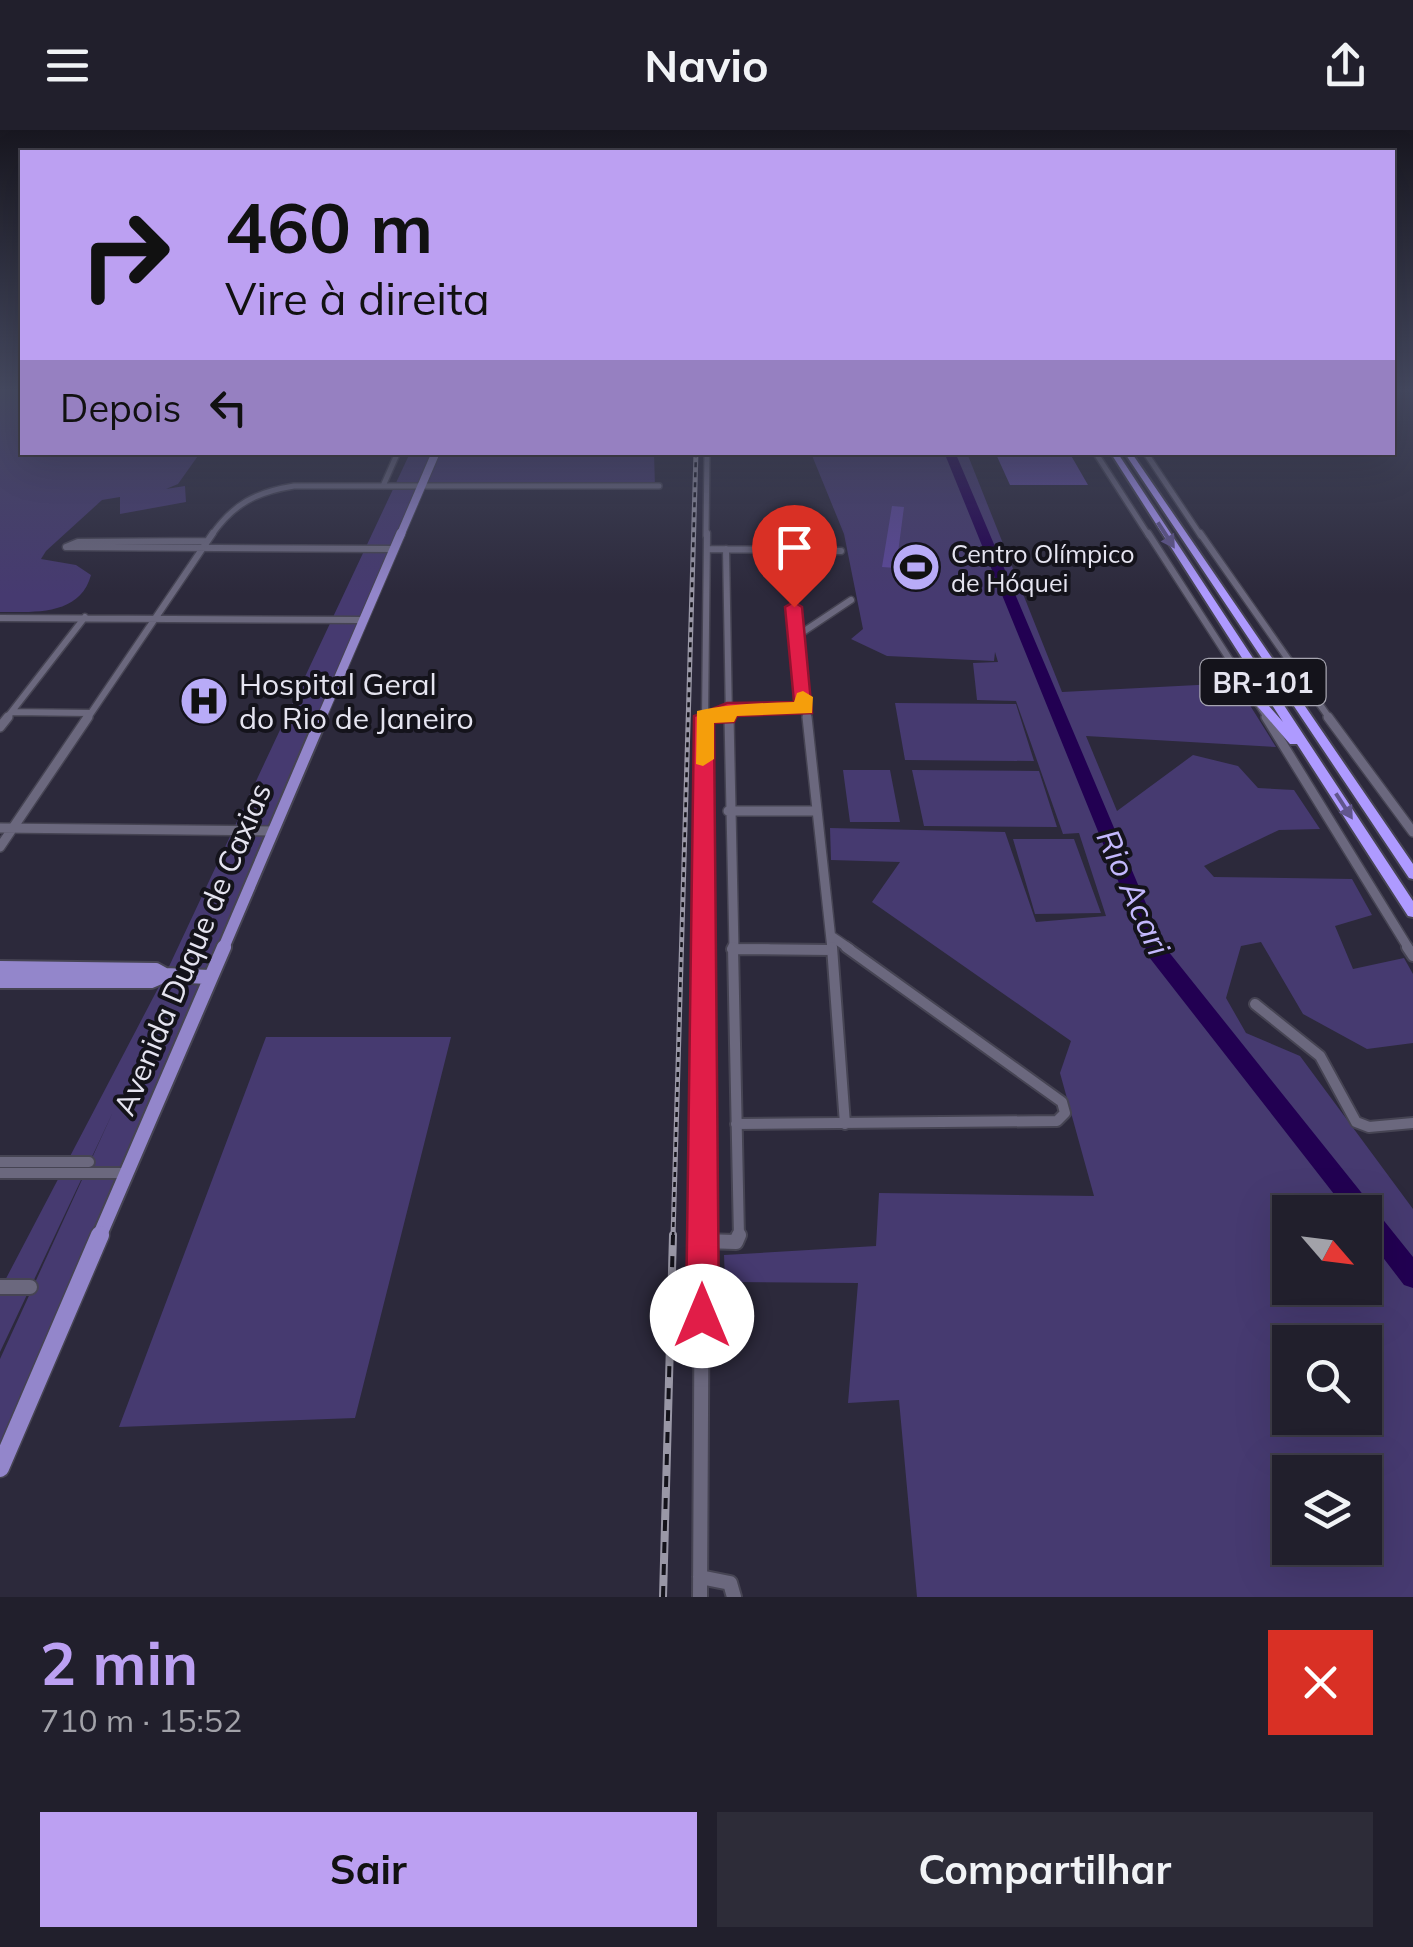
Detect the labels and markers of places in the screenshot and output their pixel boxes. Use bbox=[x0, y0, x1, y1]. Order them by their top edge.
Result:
pin bbox=[752, 505, 837, 608]
place label: Centro Olímpico de Hóquei bbox=[951, 538, 1134, 598]
sports icon: Centro Olímpico de Hóquei bbox=[890, 541, 942, 593]
place label: Hospital Geral do Rio de Janeiro bbox=[239, 665, 474, 737]
hospital icon: Hospital Geral do Rio de Janeiro bbox=[178, 675, 230, 727]

